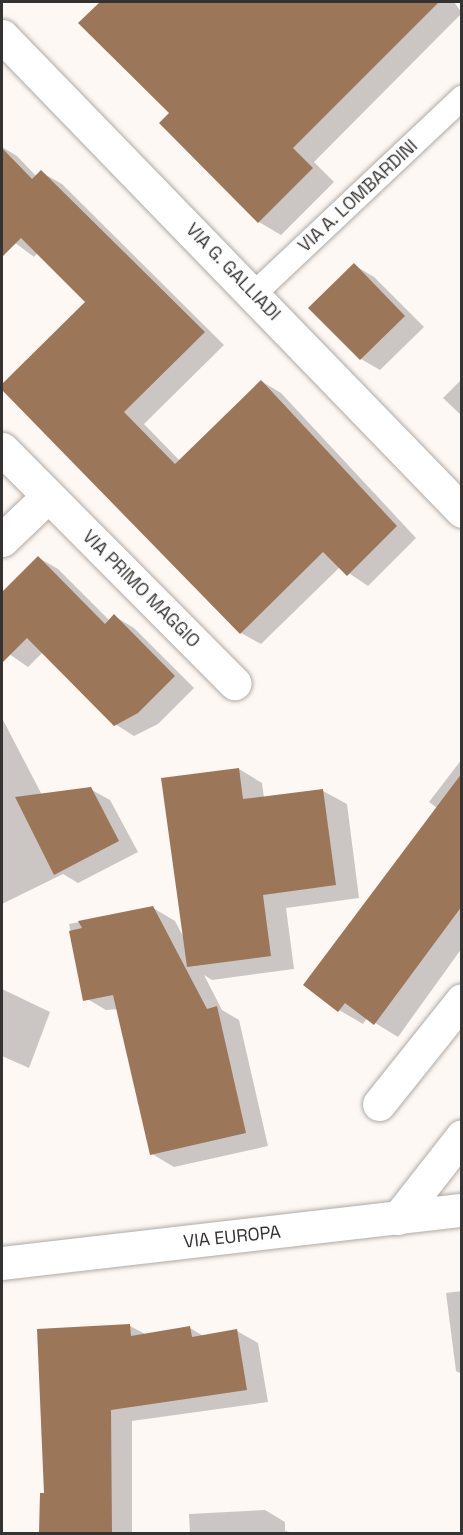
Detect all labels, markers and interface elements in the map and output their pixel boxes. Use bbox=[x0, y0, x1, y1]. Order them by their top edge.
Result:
street label: VIA A. LOMBARDINI bbox=[293, 135, 423, 257]
street label: VIA G. GALLIADI bbox=[181, 219, 285, 325]
street label: VIA PRIMO MAGGIO bbox=[78, 526, 204, 652]
street label: VIA EUROPA bbox=[182, 1221, 282, 1253]

